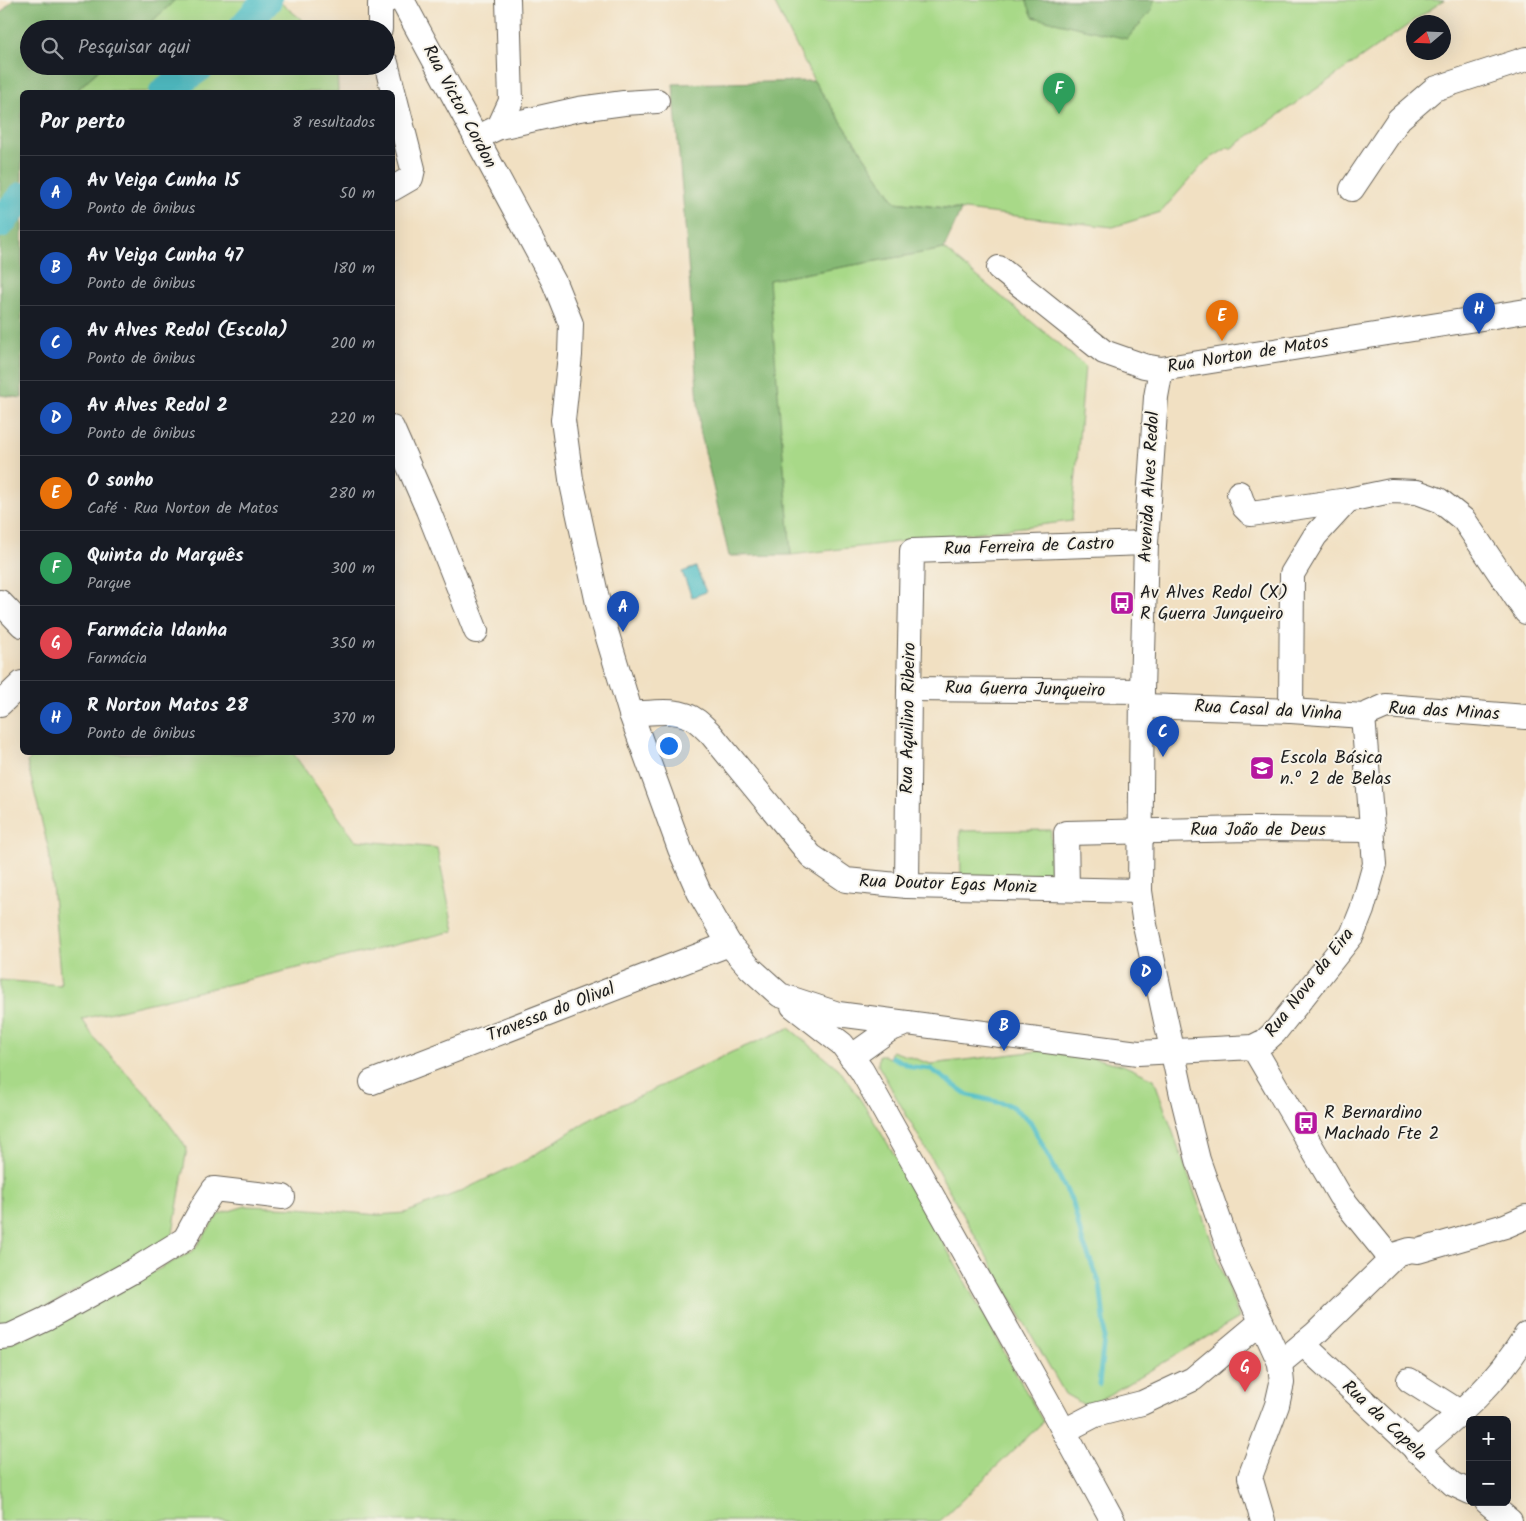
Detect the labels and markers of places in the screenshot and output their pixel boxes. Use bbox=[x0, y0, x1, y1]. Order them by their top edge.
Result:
pin: F bbox=[1043, 73, 1075, 114]
pin: H bbox=[1463, 293, 1495, 334]
pin: E bbox=[1206, 300, 1238, 341]
place label: Av Alves Redol (X) R Guerra Junqueiro bbox=[1140, 579, 1288, 629]
bus stop icon: Av Alves Redol (X) R Guerra Junqueiro bbox=[1109, 590, 1135, 616]
pin: A bbox=[607, 591, 639, 632]
pin: C bbox=[1147, 716, 1179, 757]
place label: Escola Básica n.º 2 de Belas bbox=[1280, 744, 1392, 794]
school or university icon: Escola Básica n.º 2 de Belas bbox=[1249, 755, 1275, 781]
pin: D bbox=[1130, 956, 1162, 997]
pin: B bbox=[988, 1010, 1020, 1051]
place label: R Bernardino Machado Fte 2 bbox=[1324, 1099, 1439, 1149]
bus stop icon: R Bernardino Machado Fte 2 bbox=[1293, 1110, 1319, 1136]
pin: G bbox=[1229, 1351, 1261, 1392]

